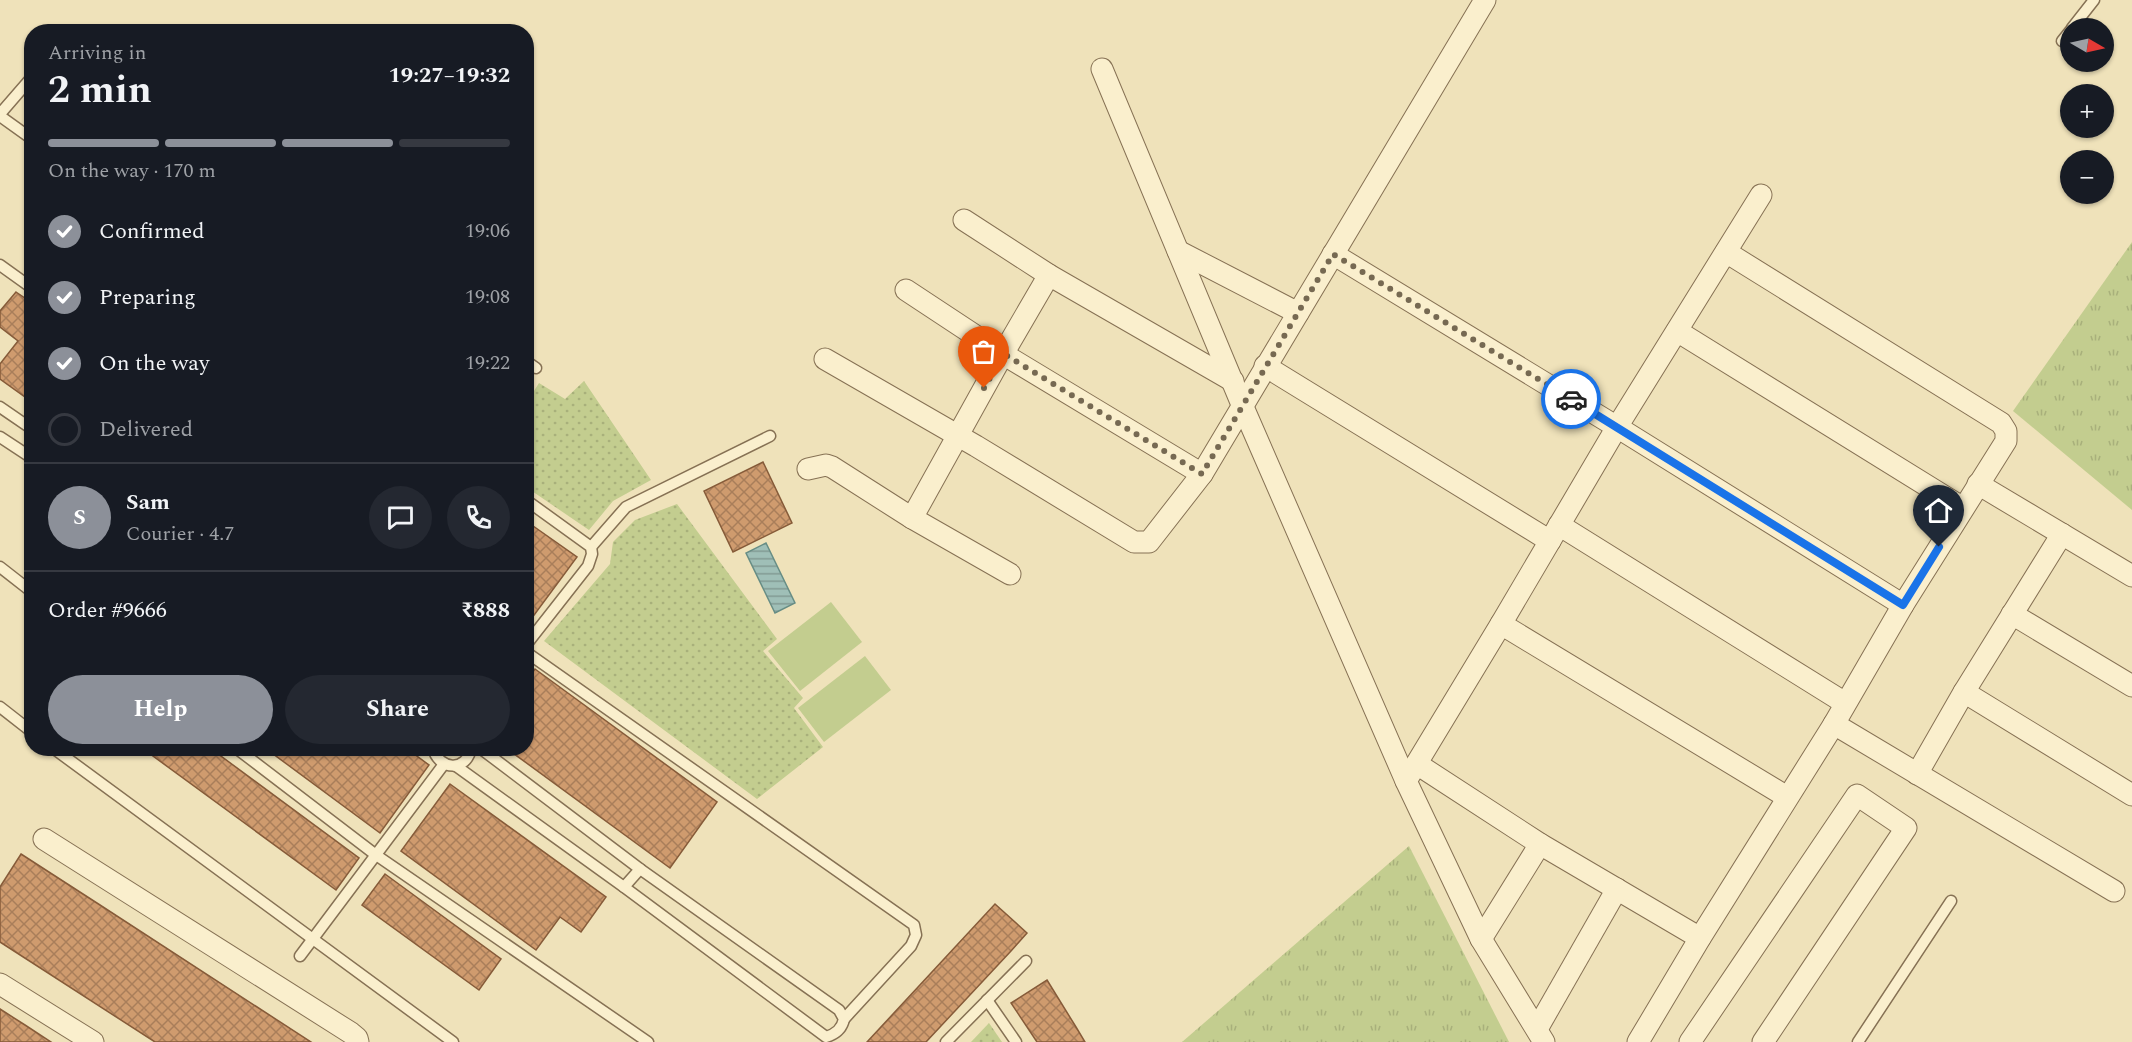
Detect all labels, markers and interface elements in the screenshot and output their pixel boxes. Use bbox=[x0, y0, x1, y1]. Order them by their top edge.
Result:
north arrow bbox=[2060, 18, 2114, 72]
map controls bbox=[2060, 18, 2114, 204]
text: Arriving in bbox=[48, 38, 146, 68]
text: 19:27–19:32 bbox=[388, 59, 510, 92]
text: 2 min bbox=[48, 61, 152, 120]
button: + bbox=[2060, 84, 2114, 138]
button: − bbox=[2060, 150, 2114, 204]
text: On the way · 170 m bbox=[48, 156, 216, 186]
icon: check bbox=[48, 215, 81, 248]
text: Confirmed bbox=[99, 215, 205, 248]
text: 19:06 bbox=[465, 216, 510, 246]
icon: check bbox=[48, 281, 81, 314]
text: Preparing bbox=[99, 281, 196, 314]
text: 19:08 bbox=[465, 282, 510, 312]
pin bbox=[958, 326, 1009, 388]
icon: bag bbox=[967, 335, 1000, 368]
icon: check bbox=[48, 347, 81, 380]
text: On the way bbox=[99, 347, 210, 380]
text: 19:22 bbox=[465, 348, 510, 378]
courier bbox=[1541, 369, 1601, 429]
icon: car bbox=[1555, 383, 1588, 416]
text: Delivered bbox=[99, 413, 193, 446]
pin bbox=[1913, 485, 1964, 547]
text: Sam bbox=[126, 486, 170, 519]
button: chat bbox=[369, 486, 432, 549]
button: phone bbox=[447, 486, 510, 549]
icon: home bbox=[1922, 494, 1955, 527]
text: S bbox=[73, 501, 86, 534]
text: Courier · 4.7 bbox=[126, 519, 234, 549]
text: Order #9666 bbox=[48, 594, 167, 627]
text: ₹888 bbox=[461, 594, 510, 627]
button: Help bbox=[48, 675, 273, 744]
button: Share bbox=[285, 675, 510, 744]

